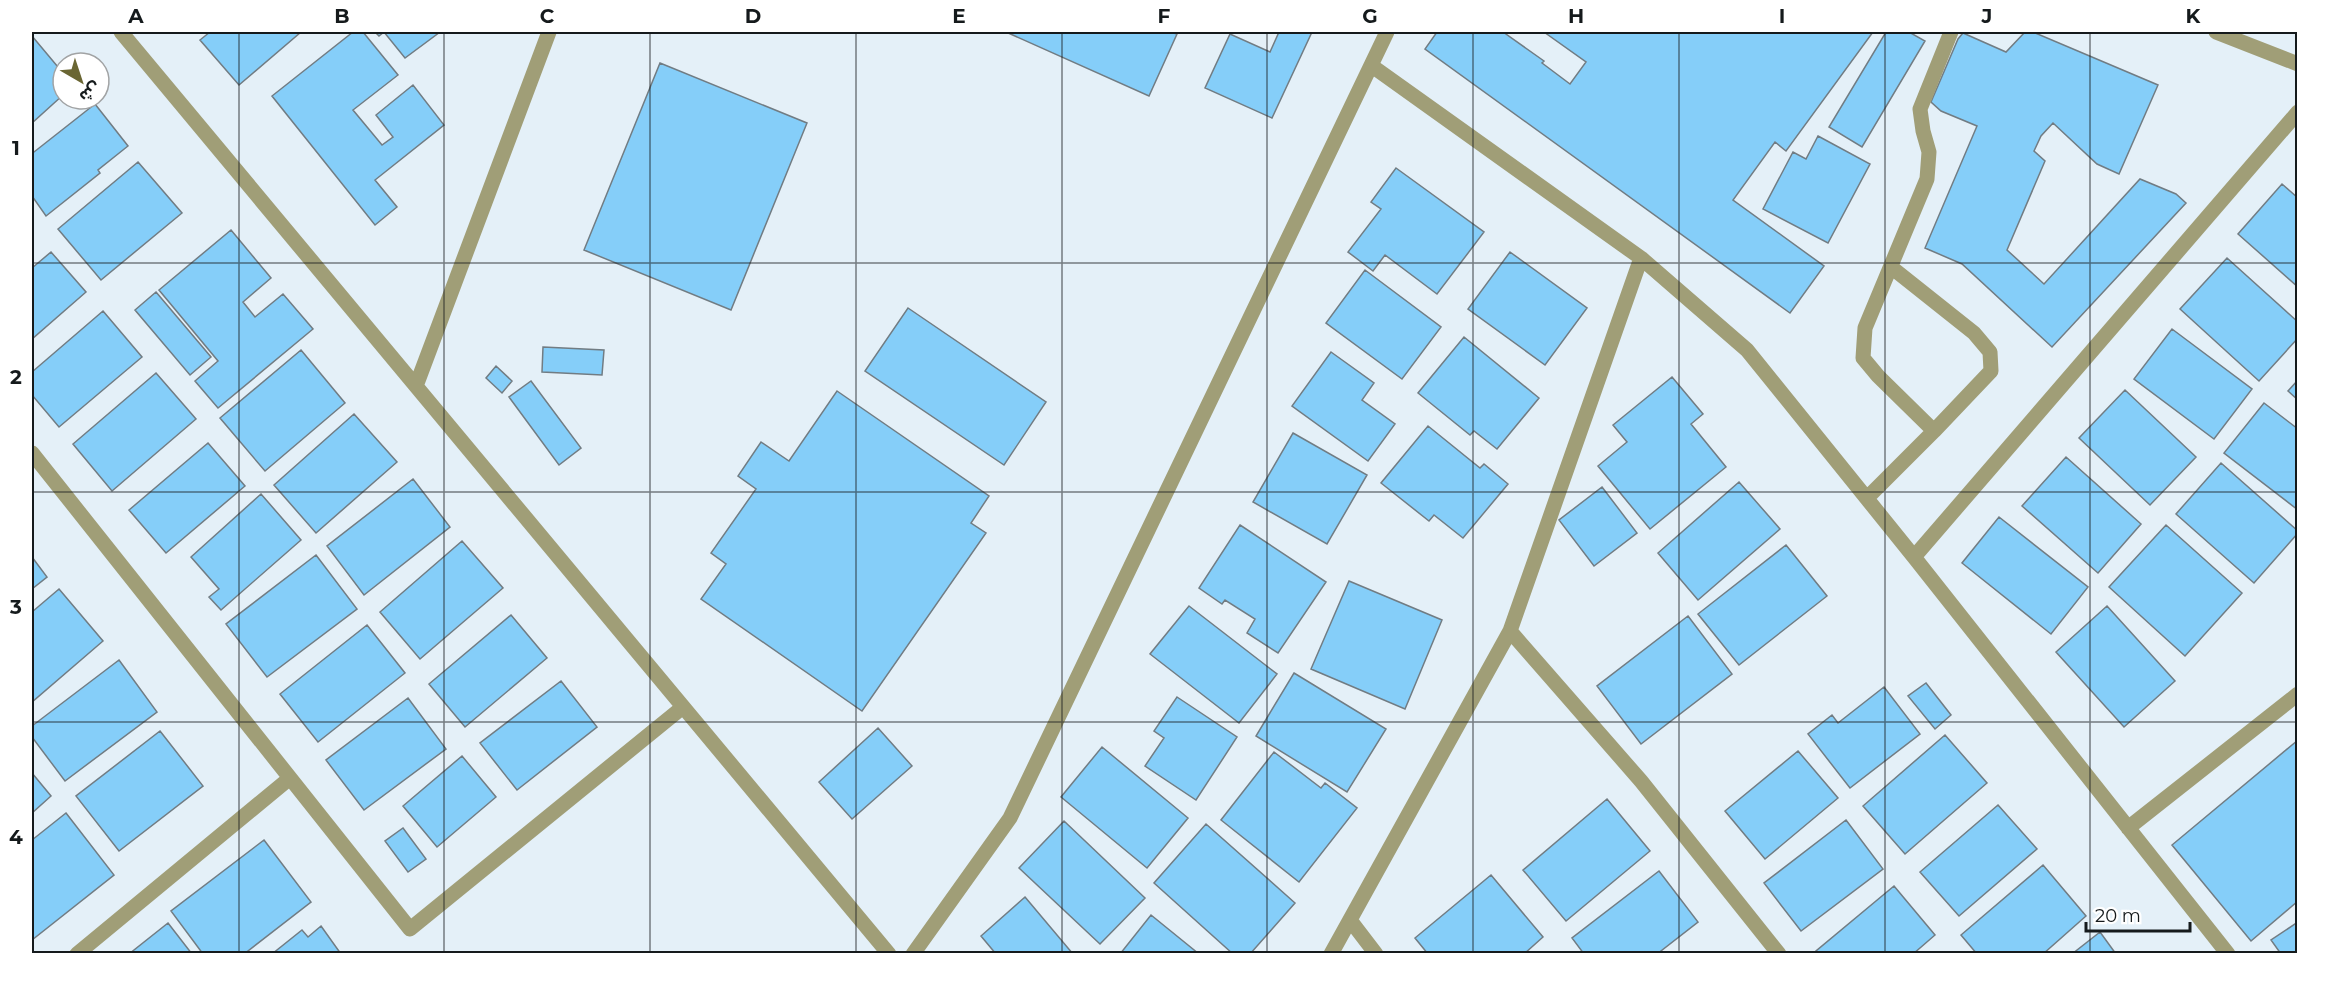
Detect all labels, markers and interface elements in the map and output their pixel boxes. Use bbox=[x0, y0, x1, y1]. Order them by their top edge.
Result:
text: A bbox=[127, 4, 144, 28]
text: B bbox=[334, 4, 350, 28]
text: C bbox=[540, 4, 555, 28]
text: D bbox=[745, 4, 761, 28]
text: E bbox=[952, 4, 966, 28]
text: F bbox=[1158, 4, 1171, 28]
text: G bbox=[1362, 4, 1378, 28]
text: H bbox=[1568, 4, 1584, 28]
text: I bbox=[1779, 4, 1785, 28]
text: J bbox=[1981, 4, 1992, 28]
text: K bbox=[2186, 4, 2202, 28]
north arrow bbox=[51, 51, 111, 111]
text: ش bbox=[76, 78, 105, 107]
text: 1 bbox=[12, 136, 20, 160]
text: 2 bbox=[10, 365, 22, 389]
text: 3 bbox=[9, 595, 22, 619]
text: 4 bbox=[9, 825, 23, 849]
scale bar bbox=[2086, 895, 2190, 933]
text: 20 m bbox=[2095, 905, 2141, 927]

